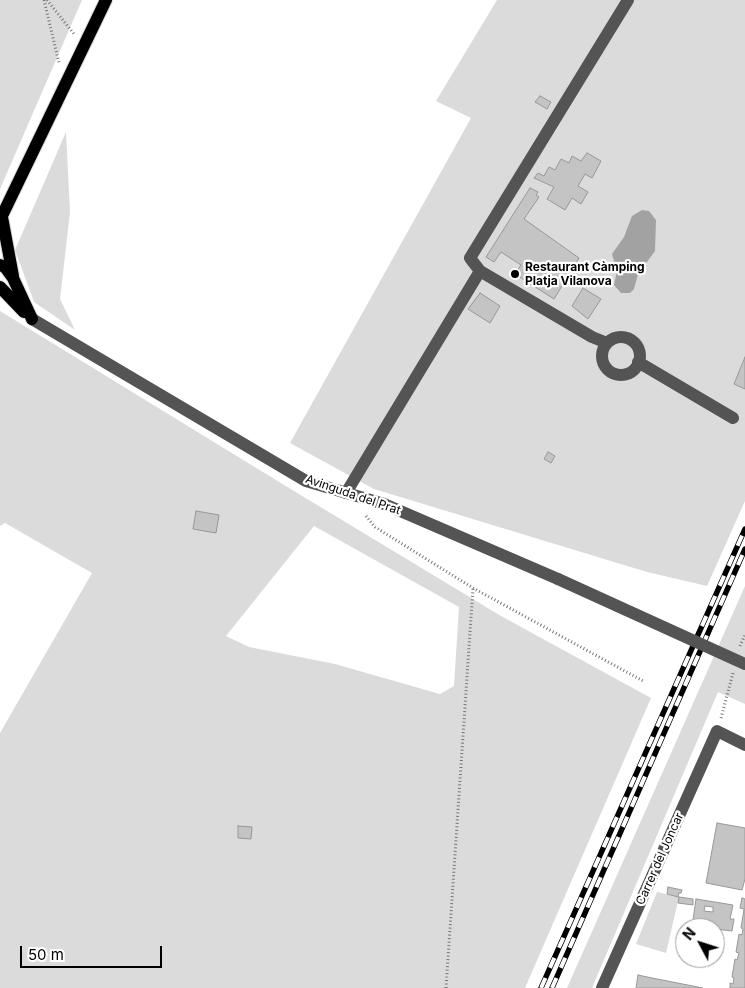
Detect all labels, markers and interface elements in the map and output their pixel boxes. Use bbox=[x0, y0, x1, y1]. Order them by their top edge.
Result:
place label: Restaurant Càmping Platja Vilanova bbox=[525, 260, 645, 288]
marker: Restaurant Càmping Platja Vilanova bbox=[509, 268, 521, 280]
street label: Avinguda del Prat bbox=[304, 472, 402, 518]
street label: Carrer del Joncar bbox=[633, 811, 687, 907]
north arrow bbox=[675, 918, 725, 968]
text: N bbox=[679, 924, 699, 943]
scale bar bbox=[22, 936, 165, 968]
text: 50 m bbox=[28, 945, 64, 964]

